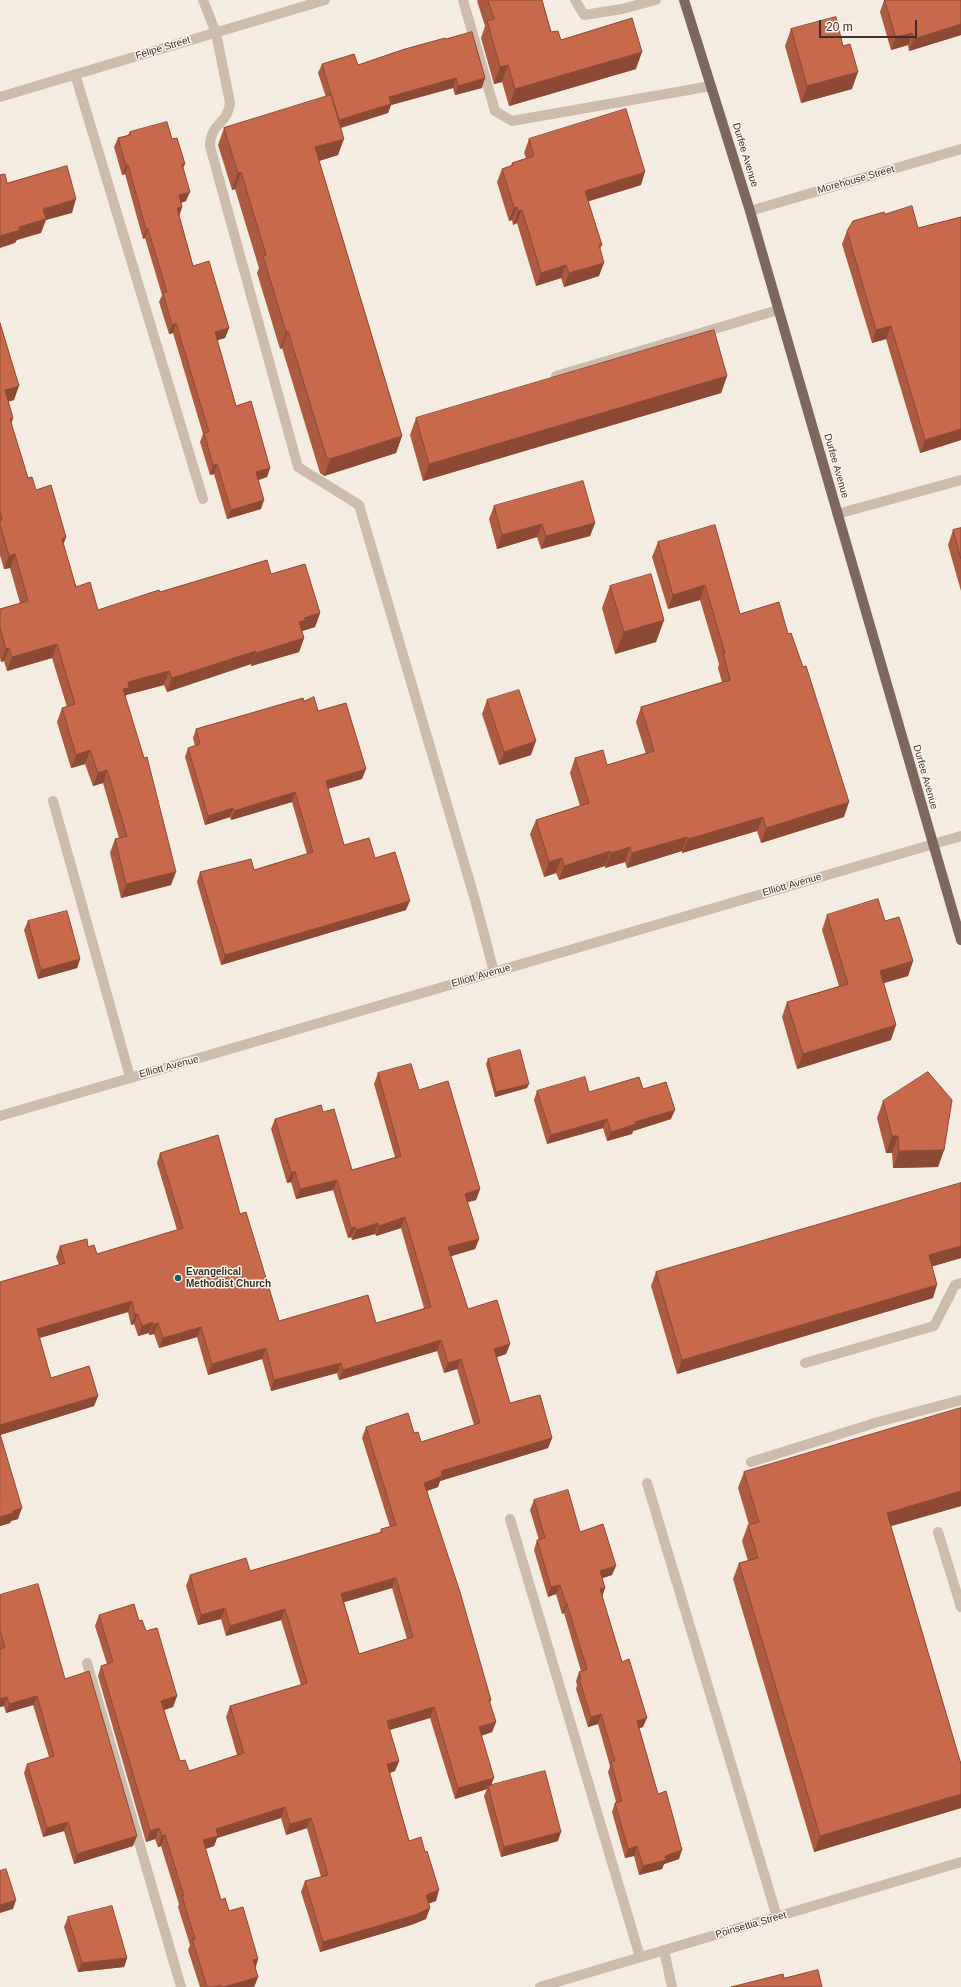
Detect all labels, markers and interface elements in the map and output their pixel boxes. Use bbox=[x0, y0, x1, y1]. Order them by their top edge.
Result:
scale bar bbox=[821, 12, 919, 38]
text: 20 m bbox=[826, 20, 853, 34]
street label: Felipe Street bbox=[134, 34, 192, 62]
street label: Durfee Avenue bbox=[730, 121, 760, 189]
street label: Morehouse Street bbox=[816, 163, 896, 197]
street label: Durfee Avenue bbox=[821, 432, 851, 500]
street label: Durfee Avenue bbox=[910, 743, 940, 811]
street label: Elliott Avenue bbox=[761, 871, 823, 899]
street label: Elliott Avenue bbox=[450, 962, 512, 990]
street label: Elliott Avenue bbox=[138, 1053, 200, 1081]
place label: Evangelical Methodist Church bbox=[186, 1266, 271, 1290]
marker: Evangelical Methodist Church bbox=[173, 1273, 183, 1283]
street label: Poinsettia Street bbox=[714, 1909, 788, 1941]

